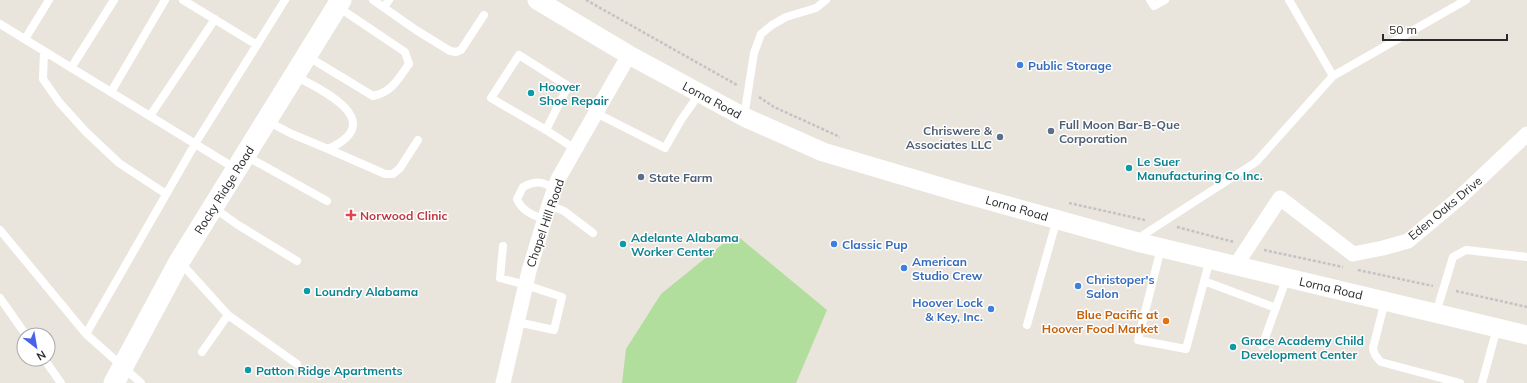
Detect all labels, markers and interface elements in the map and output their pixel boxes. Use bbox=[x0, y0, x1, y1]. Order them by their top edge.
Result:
scale bar bbox=[1383, 16, 1507, 42]
text: 50 m bbox=[1389, 22, 1417, 37]
place label: Public Storage bbox=[1028, 58, 1112, 73]
marker: Public Storage bbox=[1015, 60, 1025, 70]
street label: Lorna Road bbox=[680, 78, 744, 122]
place label: Hoover Shoe Repair bbox=[539, 79, 609, 108]
marker: Hoover Shoe Repair bbox=[526, 88, 536, 98]
place label: Full Moon Bar-B-Que Corporation bbox=[1059, 117, 1180, 146]
place label: Chriswere & Associates LLC bbox=[906, 123, 993, 152]
marker: Full Moon Bar-B-Que Corporation bbox=[1046, 126, 1056, 136]
marker: Chriswere & Associates LLC bbox=[995, 132, 1005, 142]
street label: Rocky Ridge Road bbox=[191, 143, 257, 237]
place label: Le Suer Manufacturing Co Inc. bbox=[1137, 154, 1263, 183]
marker: Le Suer Manufacturing Co Inc. bbox=[1124, 163, 1134, 173]
place label: State Farm bbox=[649, 170, 713, 185]
marker: State Farm bbox=[636, 172, 646, 182]
street label: Eden Oaks Drive bbox=[1405, 173, 1485, 243]
street label: Chapel Hill Road bbox=[523, 177, 567, 269]
street label: Lorna Road bbox=[984, 192, 1050, 224]
place label: Norwood Clinic bbox=[360, 208, 448, 223]
marker: Norwood Clinic bbox=[345, 209, 357, 221]
place label: Adelante Alabama Worker Center bbox=[631, 230, 739, 259]
place label: Classic Pup bbox=[842, 237, 908, 252]
marker: Adelante Alabama Worker Center bbox=[618, 239, 628, 249]
marker: Classic Pup bbox=[829, 239, 839, 249]
place label: American Studio Crew bbox=[912, 254, 983, 283]
marker: American Studio Crew bbox=[899, 263, 909, 273]
place label: Christoper's Salon bbox=[1086, 272, 1155, 301]
street label: Lorna Road bbox=[1298, 273, 1364, 303]
marker: Christoper's Salon bbox=[1073, 281, 1083, 291]
place label: Loundry Alabama bbox=[315, 284, 418, 299]
marker: Loundry Alabama bbox=[302, 286, 312, 296]
place label: Hoover Lock & Key, Inc. bbox=[912, 295, 983, 324]
marker: Hoover Lock & Key, Inc. bbox=[986, 304, 996, 314]
place label: Blue Pacific at Hoover Food Market bbox=[1042, 307, 1158, 336]
marker: Blue Pacific at Hoover Food Market bbox=[1161, 316, 1171, 326]
north arrow bbox=[16, 327, 56, 367]
place label: Grace Academy Child Development Center bbox=[1241, 333, 1364, 362]
marker: Grace Academy Child Development Center bbox=[1228, 342, 1238, 352]
text: N bbox=[34, 347, 48, 364]
place label: Patton Ridge Apartments bbox=[256, 363, 402, 378]
marker: Patton Ridge Apartments bbox=[243, 365, 253, 375]

